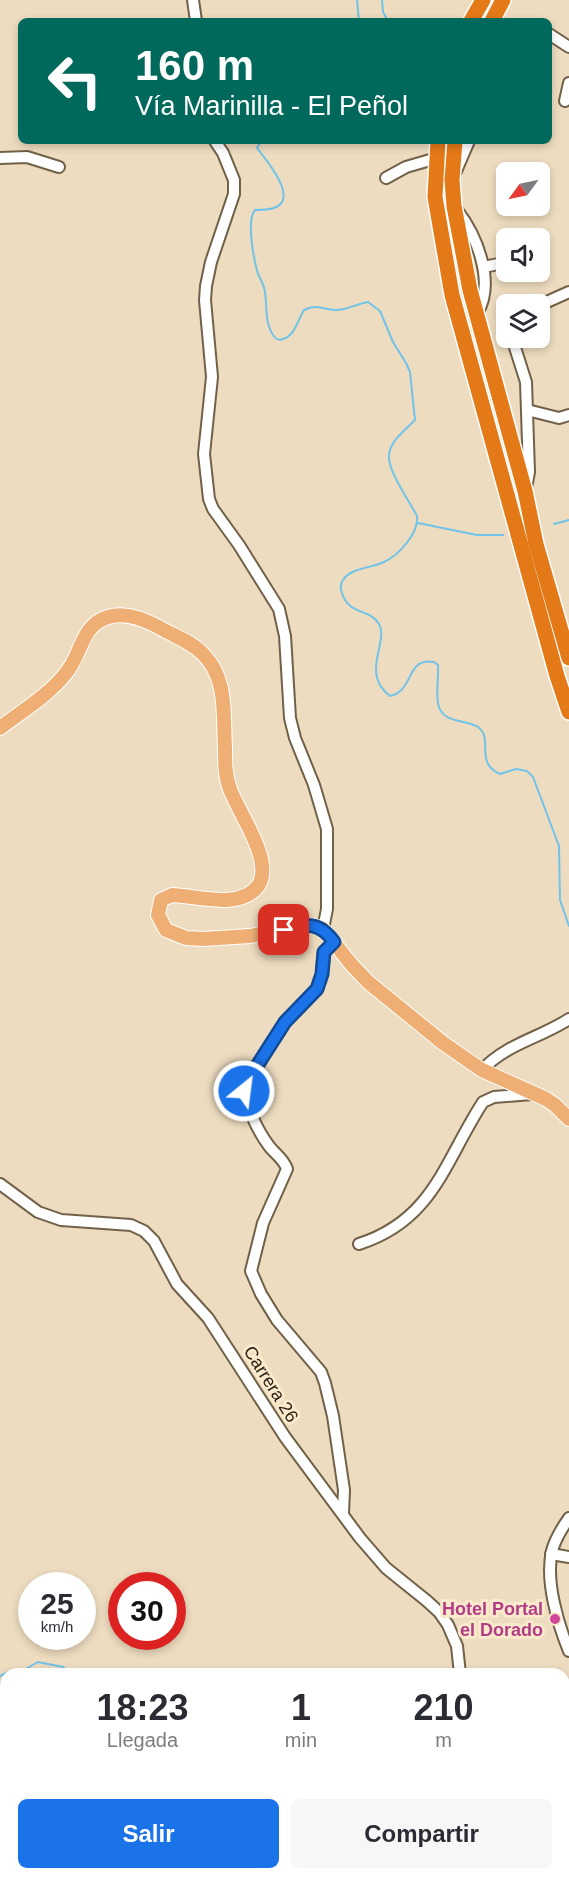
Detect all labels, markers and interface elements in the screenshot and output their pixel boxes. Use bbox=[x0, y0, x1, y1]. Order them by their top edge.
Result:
icon: left bbox=[36, 42, 114, 120]
text: 160 m bbox=[135, 42, 254, 89]
text: Vía Marinilla - El Peñol bbox=[135, 91, 408, 121]
north arrow bbox=[496, 162, 550, 216]
map controls bbox=[496, 162, 550, 348]
button: sound bbox=[496, 228, 550, 282]
button: layers bbox=[496, 294, 550, 348]
pin bbox=[258, 904, 309, 955]
icon: arrive bbox=[267, 913, 300, 946]
position arrow bbox=[212, 1059, 276, 1123]
street label: Carrera 26 bbox=[240, 1342, 302, 1426]
speed limit sign: 30 bbox=[108, 1572, 186, 1650]
text: 25 bbox=[40, 1587, 74, 1620]
place label: Hotel Portal el Dorado bbox=[442, 1599, 543, 1640]
marker: Hotel Portal el Dorado bbox=[548, 1612, 562, 1626]
text: km/h bbox=[41, 1618, 73, 1635]
text: 18:23 bbox=[96, 1687, 188, 1728]
text: 1 bbox=[291, 1687, 311, 1728]
text: 210 bbox=[413, 1687, 474, 1728]
text: Llegada bbox=[107, 1729, 178, 1751]
text: min bbox=[285, 1729, 317, 1751]
text: m bbox=[435, 1729, 452, 1751]
button: Salir bbox=[18, 1799, 279, 1868]
button: Compartir bbox=[291, 1799, 552, 1868]

